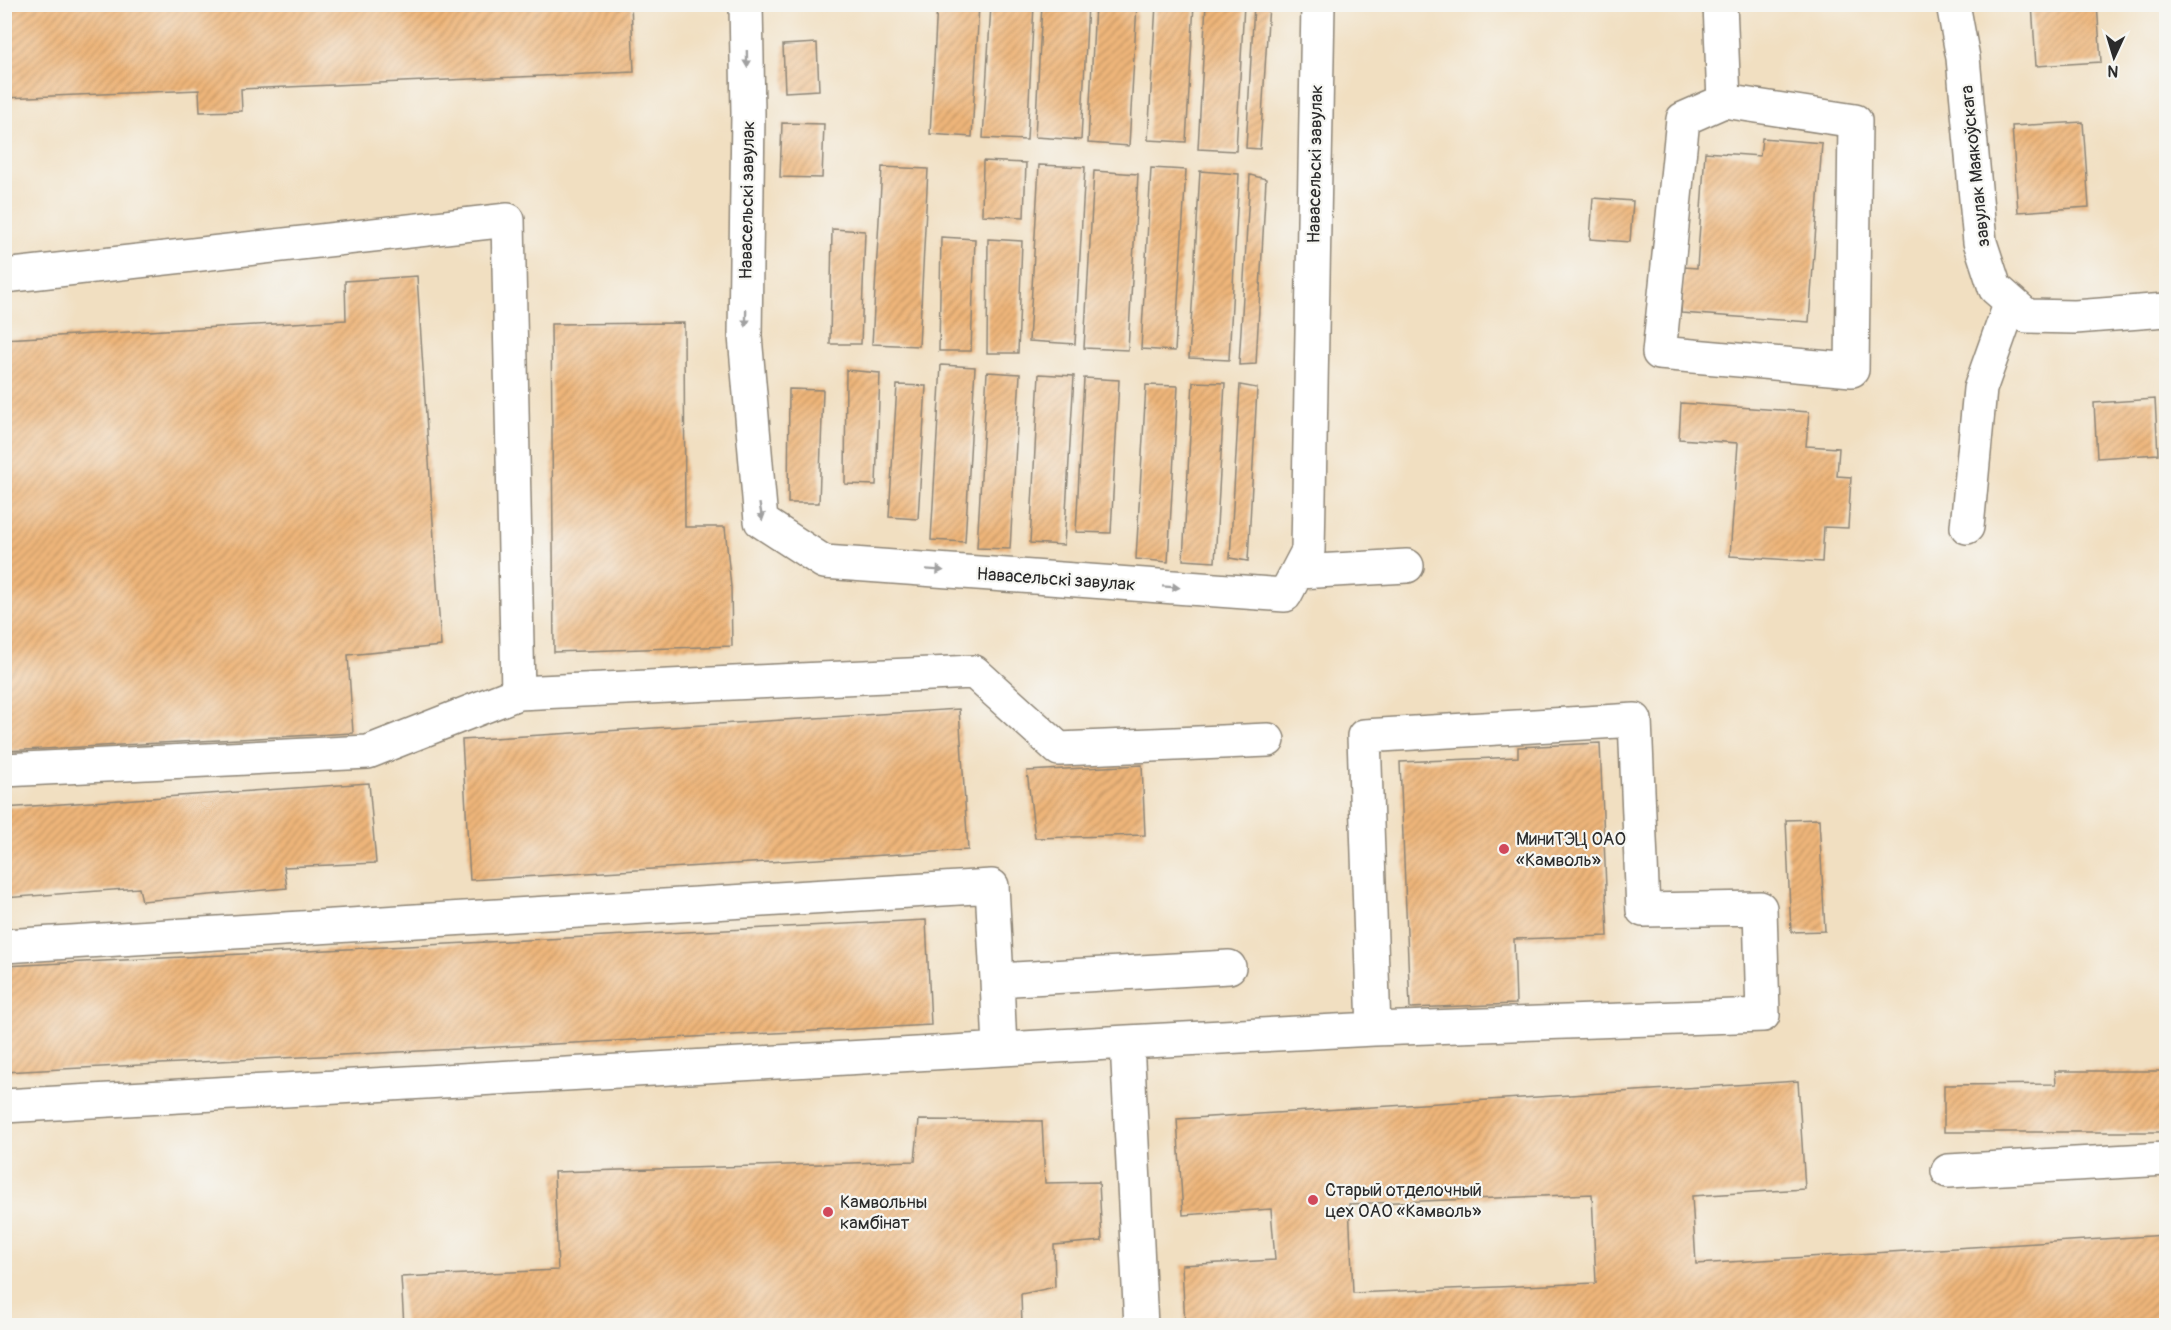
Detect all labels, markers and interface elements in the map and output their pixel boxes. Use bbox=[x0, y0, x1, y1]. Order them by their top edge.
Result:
north arrow bbox=[2084, 27, 2144, 87]
one-way arrow bbox=[742, 49, 752, 68]
text: N bbox=[2107, 61, 2119, 81]
street label: Навасельскі завулак bbox=[1303, 84, 1328, 244]
street label: завулак Маякоўскага bbox=[1956, 84, 1995, 248]
street label: Навасельскі завулак bbox=[735, 120, 760, 280]
one-way arrow bbox=[741, 309, 751, 328]
one-way arrow bbox=[757, 503, 766, 522]
street label: Навасельскі завулак bbox=[976, 562, 1136, 597]
one-way arrow bbox=[926, 565, 945, 574]
one-way arrow bbox=[1162, 582, 1181, 592]
place label: МиниТЭЦ ОАО «Камволь» bbox=[1516, 828, 1626, 872]
marker: МиниТЭЦ ОАО «Камволь» bbox=[1497, 842, 1511, 856]
place label: Старый отделочный цех ОАО «Камволь» bbox=[1325, 1179, 1482, 1223]
place label: Камвольны камбінат bbox=[840, 1191, 927, 1235]
marker: Старый отделочный цех ОАО «Камволь» bbox=[1306, 1193, 1320, 1207]
marker: Камвольны камбінат bbox=[821, 1205, 835, 1219]

